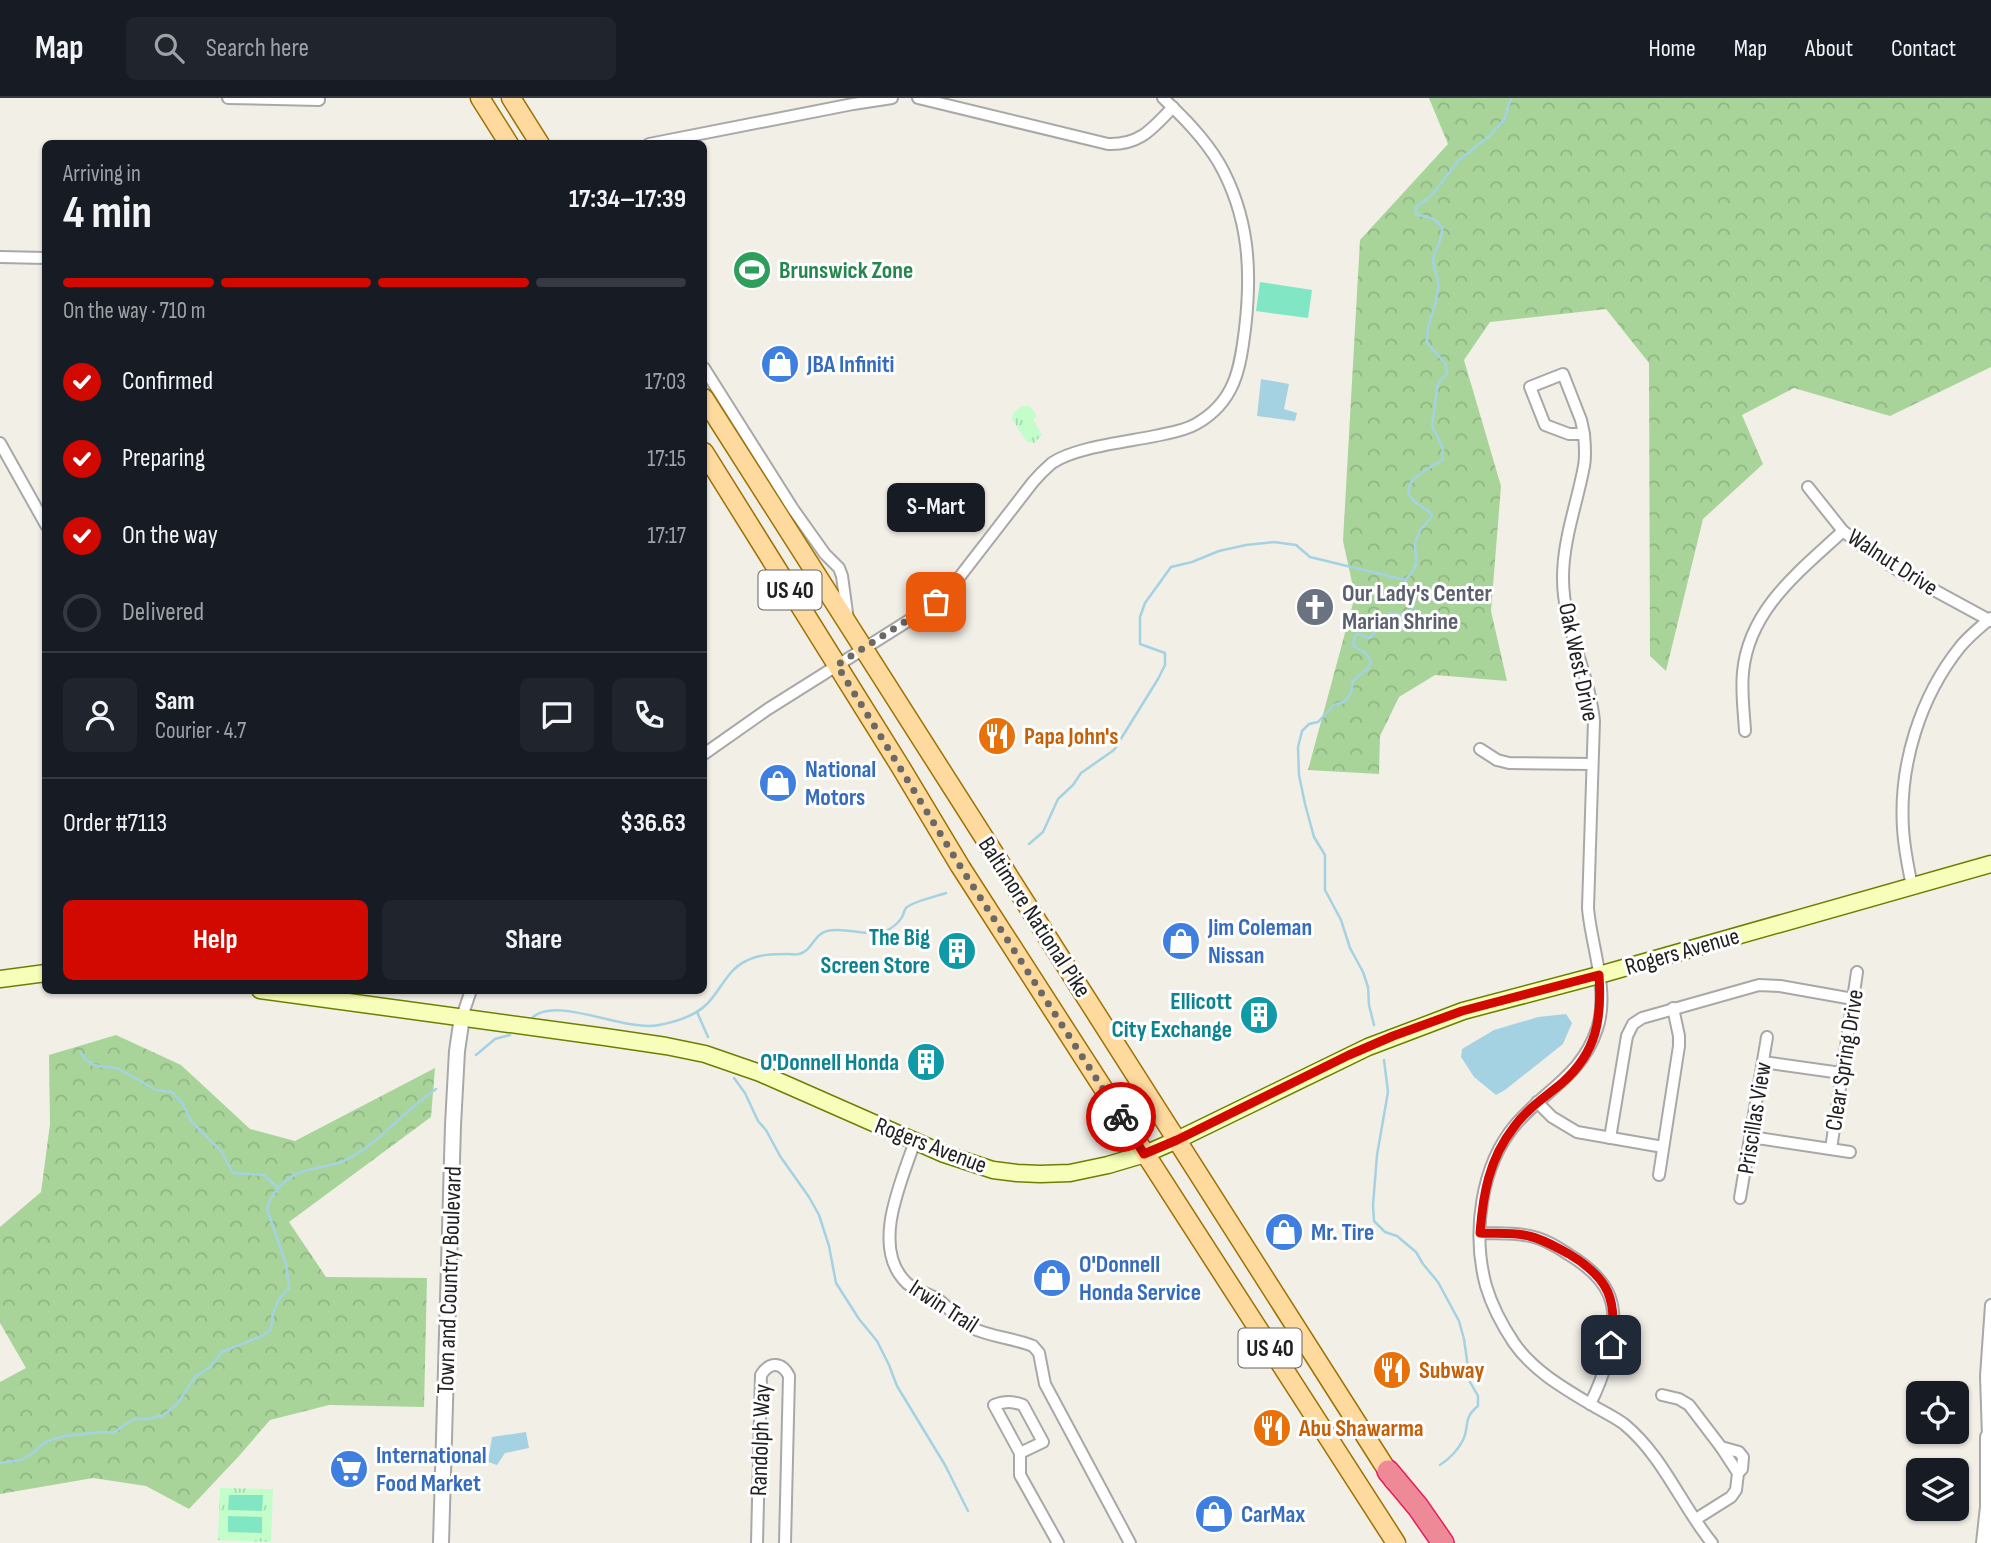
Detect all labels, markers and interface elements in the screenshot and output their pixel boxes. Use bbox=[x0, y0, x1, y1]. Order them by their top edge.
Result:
search box bbox=[126, 17, 616, 80]
text: Map bbox=[35, 28, 84, 68]
icon: search bbox=[150, 29, 188, 67]
text: Search here bbox=[206, 33, 309, 64]
text: Home bbox=[1648, 34, 1696, 63]
text: Map bbox=[1734, 34, 1767, 63]
text: About bbox=[1805, 34, 1853, 63]
text: Contact bbox=[1891, 34, 1956, 63]
text: Arriving in bbox=[63, 160, 141, 188]
text: 17:34–17:39 bbox=[569, 184, 686, 215]
text: 4 min bbox=[63, 186, 152, 241]
sports icon: Brunswick Zone bbox=[731, 249, 773, 291]
place label: Brunswick Zone bbox=[779, 256, 913, 285]
text: On the way · 710 m bbox=[63, 297, 206, 325]
shop icon: JBA Infiniti bbox=[759, 343, 801, 385]
place label: JBA Infiniti bbox=[806, 350, 895, 379]
icon: check bbox=[63, 363, 101, 401]
text: Confirmed bbox=[122, 366, 213, 397]
text: 17:03 bbox=[645, 368, 686, 396]
icon: check bbox=[63, 440, 101, 478]
text: Preparing bbox=[122, 443, 205, 474]
text: 17:15 bbox=[647, 445, 686, 473]
callout: S-Mart bbox=[887, 483, 985, 532]
text: S-Mart bbox=[907, 493, 965, 521]
icon: check bbox=[63, 517, 101, 555]
text: On the way bbox=[122, 520, 218, 551]
text: 17:17 bbox=[647, 522, 686, 550]
street label: Walnut Drive bbox=[1842, 522, 1943, 602]
road number: US 40 bbox=[758, 570, 822, 610]
pin bbox=[906, 572, 966, 632]
place label: Our Lady's Center Marian Shrine bbox=[1342, 579, 1493, 636]
icon: bag bbox=[917, 583, 955, 621]
church icon: Our Lady's Center Marian Shrine bbox=[1294, 586, 1336, 628]
text: Delivered bbox=[122, 597, 204, 628]
street label: Oak West Drive bbox=[1552, 600, 1605, 724]
button: person bbox=[63, 678, 137, 752]
button: chat bbox=[520, 678, 594, 752]
button: phone bbox=[612, 678, 686, 752]
text: Sam bbox=[155, 686, 195, 717]
restaurant icon: Papa John's bbox=[976, 715, 1018, 757]
text: Courier · 4.7 bbox=[155, 717, 246, 745]
place label: Papa John's bbox=[1024, 722, 1118, 751]
place label: National Motors bbox=[805, 755, 876, 812]
shop icon: National Motors bbox=[757, 762, 799, 804]
text: Order #7113 bbox=[63, 808, 167, 839]
text: $36.63 bbox=[620, 808, 686, 839]
street label: Baltimore National Pike bbox=[972, 832, 1097, 1003]
button: Help bbox=[63, 900, 368, 980]
button: Share bbox=[382, 900, 686, 980]
place label: Jim Coleman Nissan bbox=[1207, 913, 1312, 970]
shop icon: Jim Coleman Nissan bbox=[1160, 920, 1202, 962]
street label: Rogers Avenue bbox=[1622, 921, 1743, 982]
place label: The Big Screen Store bbox=[821, 923, 930, 980]
building icon: The Big Screen Store bbox=[936, 930, 978, 972]
place label: Ellicott City Exchange bbox=[1111, 987, 1232, 1044]
street label: Clear Spring Drive bbox=[1819, 987, 1870, 1133]
building icon: Ellicott City Exchange bbox=[1238, 994, 1280, 1036]
building icon: O'Donnell Honda bbox=[905, 1041, 947, 1083]
place label: O'Donnell Honda bbox=[760, 1048, 899, 1077]
street label: Priscillas View bbox=[1731, 1060, 1778, 1176]
courier bbox=[1086, 1082, 1156, 1152]
icon: bike bbox=[1102, 1098, 1140, 1136]
street label: Rogers Avenue bbox=[871, 1111, 991, 1180]
street label: Town and Country Boulevard bbox=[431, 1166, 468, 1394]
shop icon: Mr. Tire bbox=[1263, 1211, 1305, 1253]
place label: Mr. Tire bbox=[1311, 1218, 1374, 1247]
place label: O'Donnell Honda Service bbox=[1079, 1250, 1201, 1307]
shop icon: O'Donnell Honda Service bbox=[1031, 1257, 1073, 1299]
street label: Irwin Trail bbox=[904, 1273, 984, 1339]
pin bbox=[1581, 1315, 1641, 1375]
icon: home bbox=[1592, 1326, 1630, 1364]
road number: US 40 bbox=[1238, 1329, 1302, 1368]
restaurant icon: Subway bbox=[1371, 1349, 1413, 1391]
place label: Subway bbox=[1419, 1356, 1484, 1385]
map controls bbox=[1906, 1381, 1969, 1521]
button: locate bbox=[1906, 1381, 1969, 1444]
street label: Randolph Way bbox=[744, 1384, 777, 1497]
restaurant icon: Abu Shawarma bbox=[1251, 1407, 1293, 1449]
place label: Abu Shawarma bbox=[1298, 1414, 1424, 1443]
place label: International Food Market bbox=[376, 1441, 487, 1498]
supermarket icon: International Food Market bbox=[328, 1448, 370, 1490]
button: layers bbox=[1906, 1458, 1969, 1521]
shop icon: CarMax bbox=[1193, 1493, 1235, 1535]
place label: CarMax bbox=[1241, 1500, 1305, 1529]

